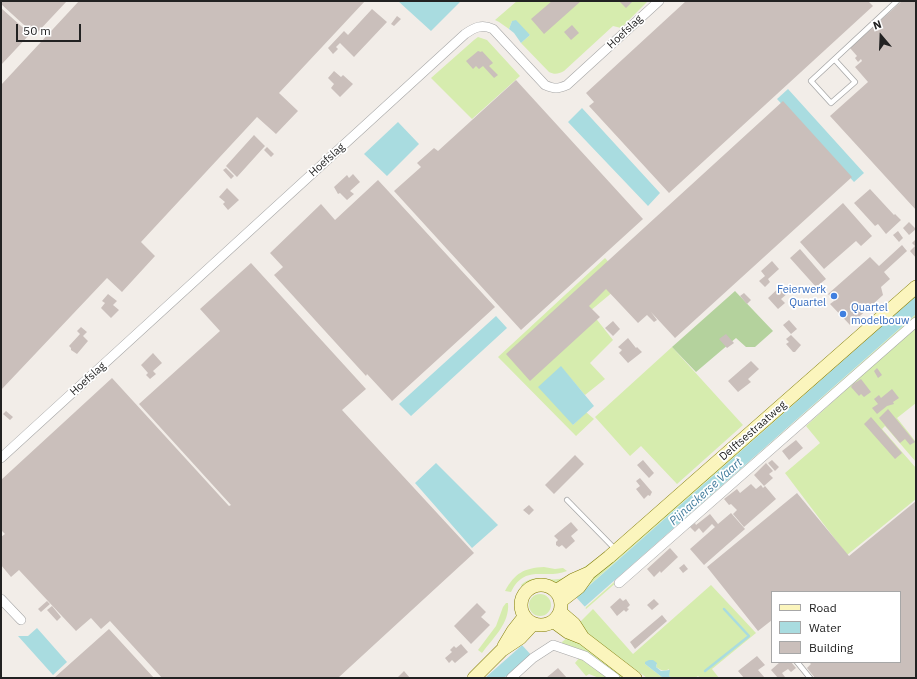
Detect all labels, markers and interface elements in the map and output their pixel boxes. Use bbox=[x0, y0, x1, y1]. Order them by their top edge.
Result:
street label: Hoefslag bbox=[605, 12, 645, 52]
scale bar bbox=[18, 16, 83, 42]
north arrow bbox=[861, 16, 901, 56]
text: N bbox=[871, 17, 883, 33]
text: 50 m bbox=[23, 23, 51, 38]
street label: Hoefslag bbox=[306, 141, 348, 179]
place label: Feierwerk Quartel bbox=[777, 283, 826, 309]
marker: Feierwerk Quartel bbox=[829, 291, 839, 301]
place label: Quartel modelbouw bbox=[851, 301, 909, 327]
marker: Quartel modelbouw bbox=[838, 309, 848, 319]
street label: Hoefslag bbox=[67, 360, 109, 398]
street label: Delftsestraatweg bbox=[717, 398, 789, 464]
water label: Pijnackerse Vaart bbox=[667, 456, 745, 528]
legend bbox=[771, 591, 901, 663]
text: Road bbox=[809, 600, 837, 615]
text: Water bbox=[809, 620, 841, 635]
text: Building bbox=[809, 640, 853, 655]

